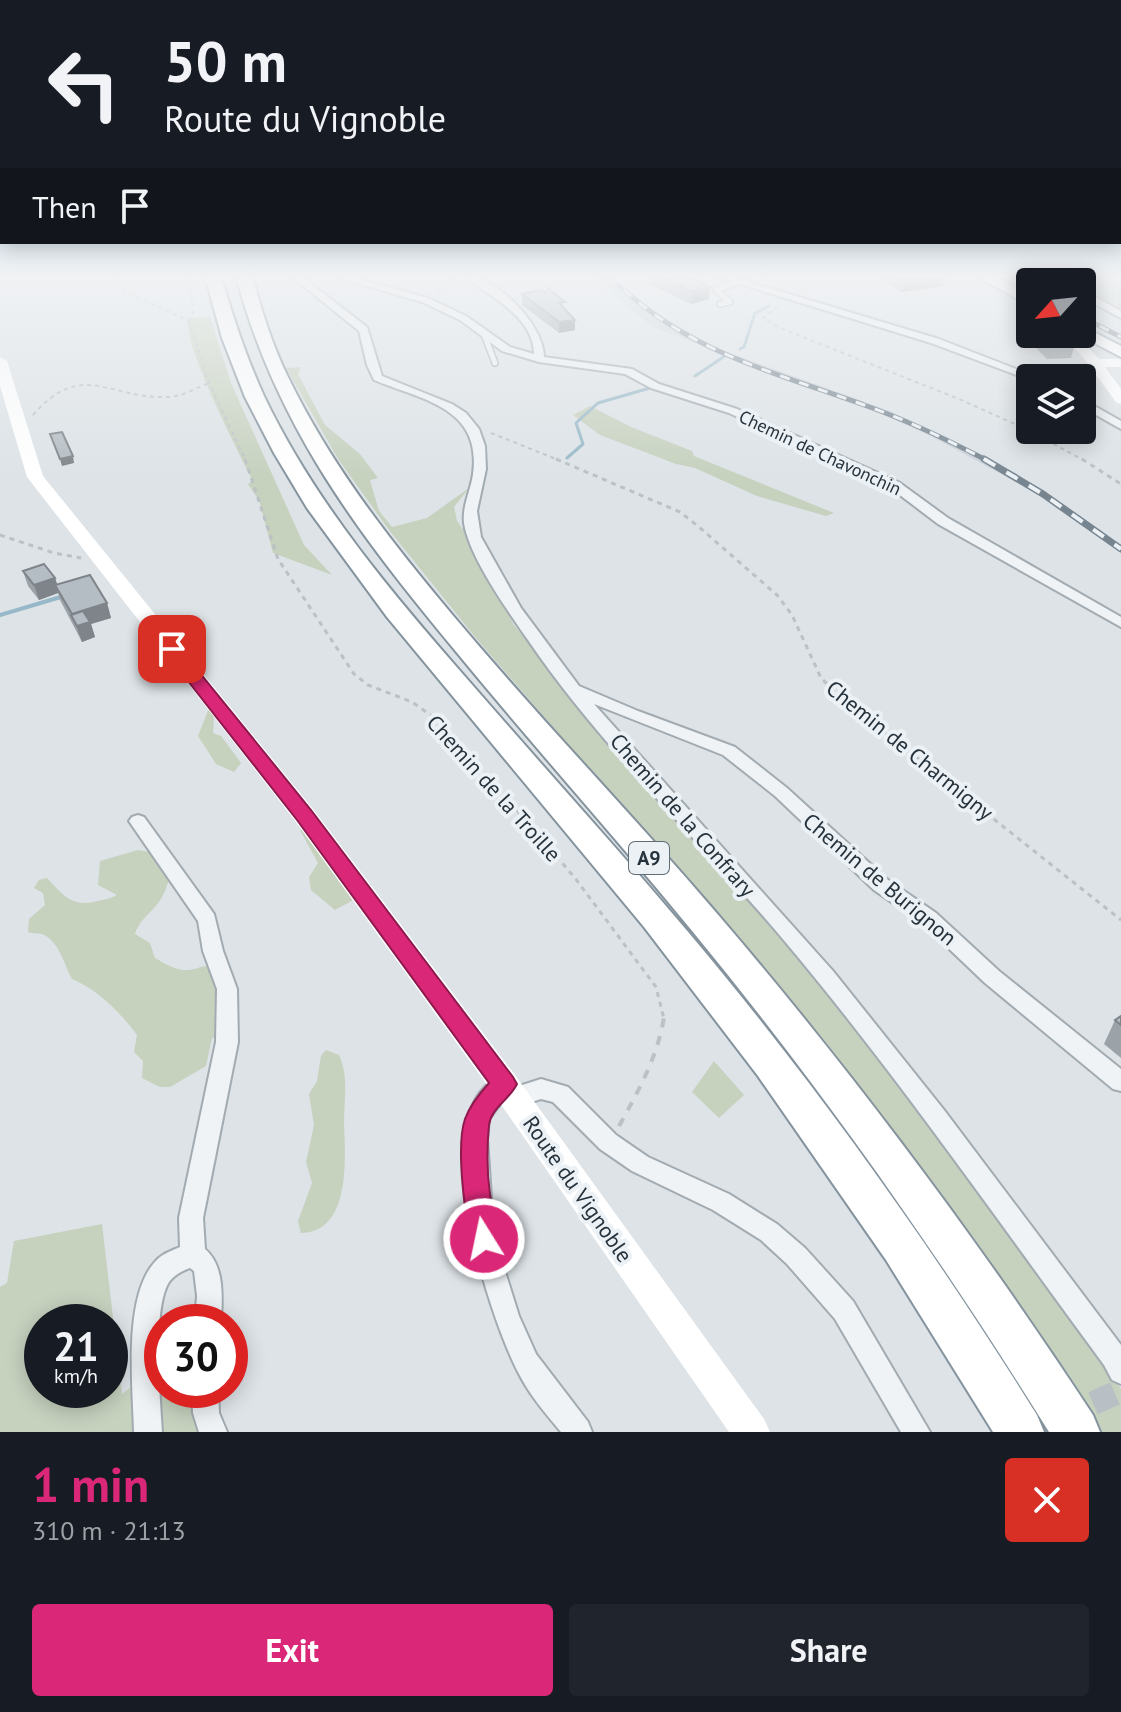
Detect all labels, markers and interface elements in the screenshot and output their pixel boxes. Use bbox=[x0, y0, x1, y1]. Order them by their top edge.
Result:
text: 50 m bbox=[164, 25, 287, 97]
icon: left bbox=[32, 32, 136, 136]
text: Route du Vignoble bbox=[164, 95, 446, 142]
icon: arrive bbox=[113, 184, 157, 228]
text: Then bbox=[32, 187, 97, 226]
north arrow bbox=[1016, 268, 1096, 348]
map controls bbox=[1016, 268, 1096, 444]
button: layers bbox=[1016, 364, 1096, 444]
street label: Chemin de Chavonchin bbox=[735, 405, 905, 500]
pin bbox=[138, 615, 206, 683]
icon: arrive bbox=[150, 627, 194, 671]
street label: Chemin de Charmigny bbox=[821, 674, 1000, 827]
street label: Chemin de la Troille bbox=[421, 709, 567, 867]
street label: Chemin de la Confrary bbox=[604, 727, 762, 903]
street label: Chemin de Burignon bbox=[797, 807, 963, 951]
road number: A9 bbox=[629, 842, 669, 874]
street label: Route du Vignoble bbox=[517, 1110, 639, 1268]
position arrow bbox=[442, 1197, 526, 1281]
speed limit sign: 30 bbox=[144, 1304, 248, 1408]
text: 21 bbox=[53, 1320, 99, 1372]
text: km/h bbox=[54, 1363, 98, 1389]
text: 1 min bbox=[32, 1453, 149, 1515]
button: close bbox=[1005, 1458, 1089, 1542]
text: 310 m · 21:13 bbox=[32, 1514, 186, 1547]
button: Exit bbox=[32, 1604, 553, 1696]
button: Share bbox=[569, 1604, 1089, 1696]

